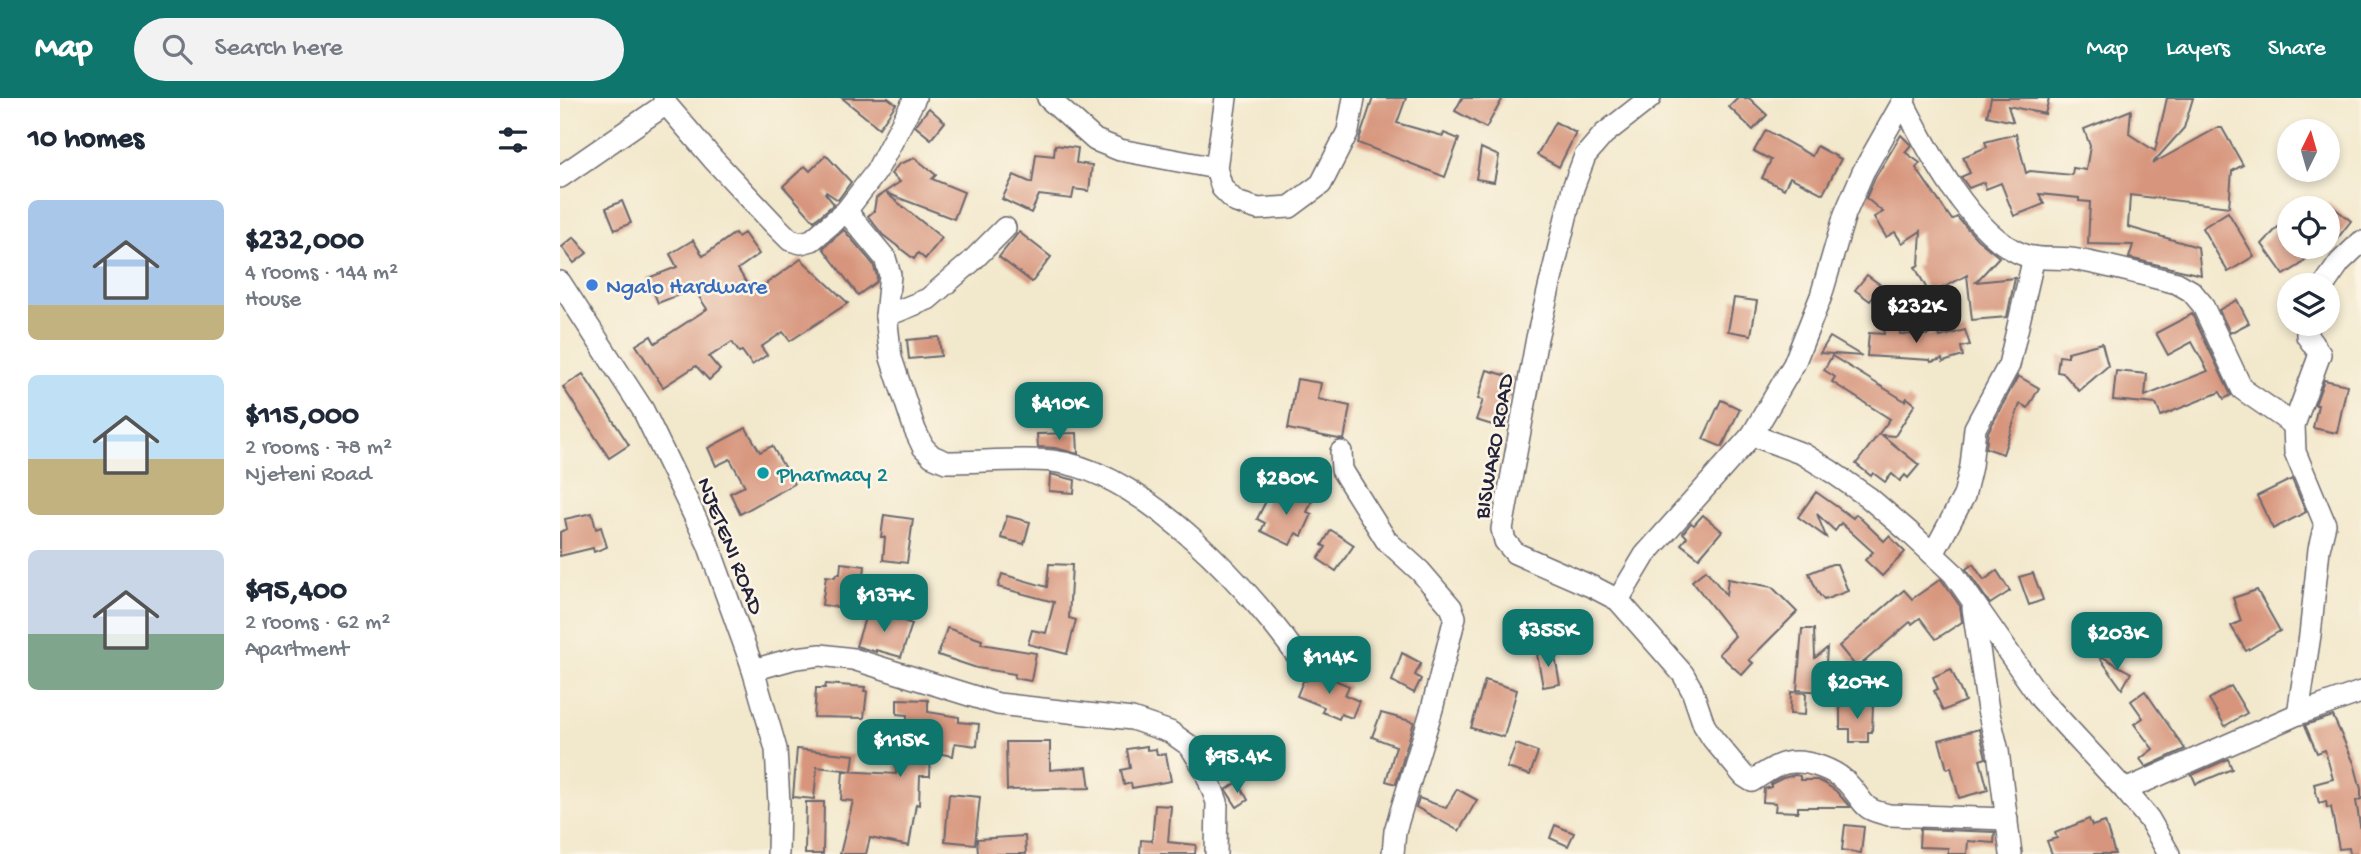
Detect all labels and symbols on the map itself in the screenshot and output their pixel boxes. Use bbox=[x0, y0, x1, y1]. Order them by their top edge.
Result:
north arrow bbox=[2277, 119, 2340, 182]
place label: Ngalo Hardware bbox=[606, 275, 769, 302]
marker: Ngalo Hardware bbox=[584, 277, 600, 293]
pin: $232K bbox=[1867, 286, 1965, 345]
street label: BISWARO ROAD bbox=[1469, 371, 1522, 522]
pin: $410K bbox=[1010, 382, 1108, 442]
pin: $280K bbox=[1237, 458, 1335, 517]
place label: Pharmacy 2 bbox=[776, 463, 888, 490]
marker: Pharmacy 2 bbox=[755, 465, 771, 481]
street label: NJETENI ROAD bbox=[689, 474, 769, 620]
pin: $137K bbox=[835, 574, 933, 634]
pin: $355K bbox=[1499, 610, 1597, 669]
pin: $203K bbox=[2068, 612, 2166, 672]
pin: $114K bbox=[1280, 636, 1378, 696]
pin: $207K bbox=[1808, 662, 1906, 721]
pin: $115K bbox=[851, 720, 949, 779]
pin: $95.4K bbox=[1180, 736, 1294, 795]

